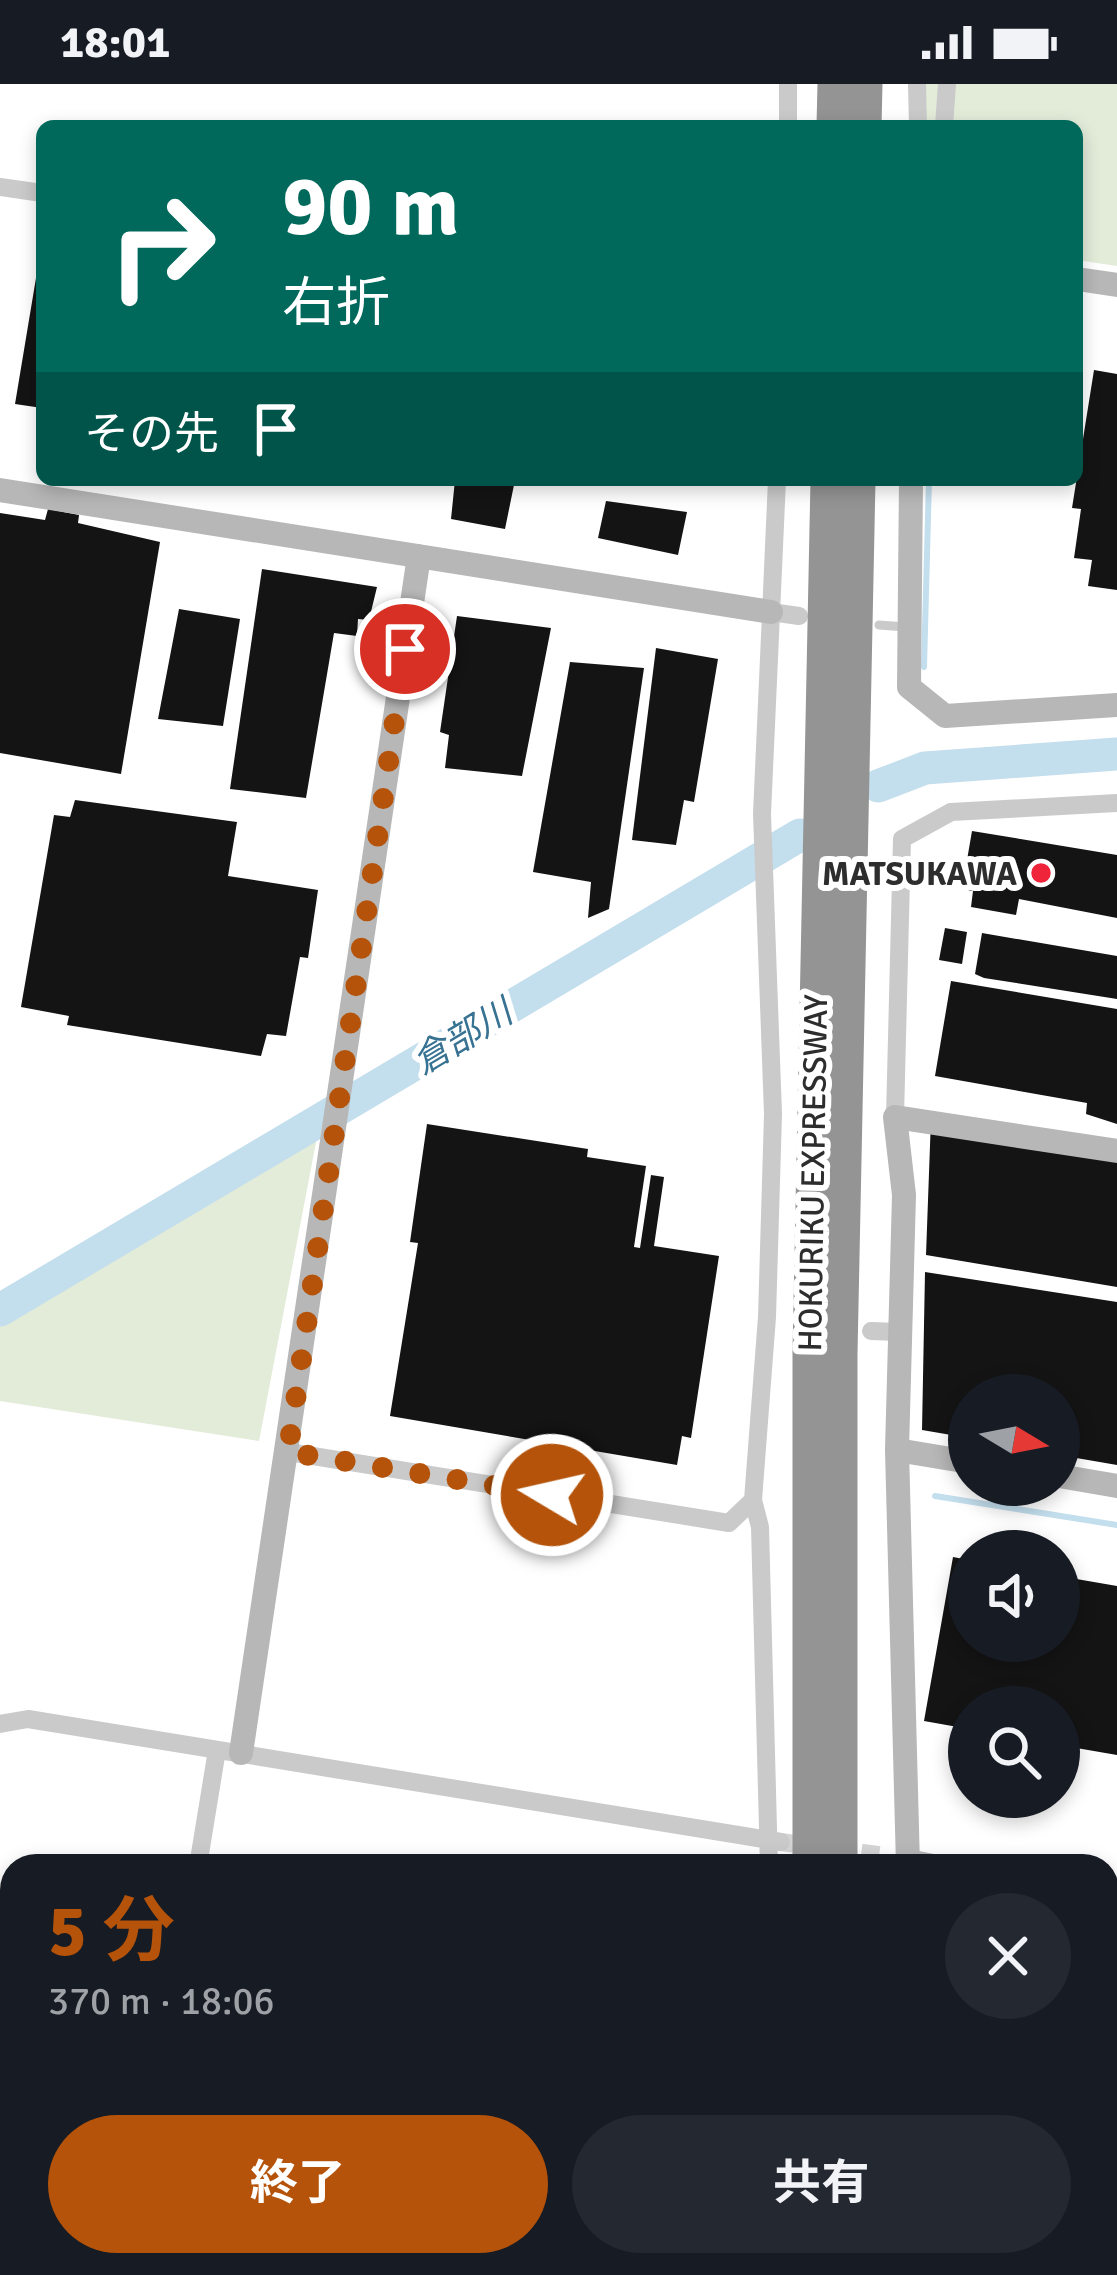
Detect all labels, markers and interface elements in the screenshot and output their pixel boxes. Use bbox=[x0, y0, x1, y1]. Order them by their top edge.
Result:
text: 18:01 bbox=[60, 15, 170, 70]
text: 90 m bbox=[282, 155, 459, 259]
icon: right bbox=[84, 168, 240, 324]
text: 右折 bbox=[282, 270, 390, 337]
icon: arrive bbox=[243, 396, 309, 462]
text: その先 bbox=[84, 407, 219, 462]
pin bbox=[354, 598, 456, 700]
icon: arrive bbox=[372, 616, 438, 682]
place label: MATSUKAWA bbox=[822, 854, 1017, 895]
marker: MATSUKAWA bbox=[1028, 860, 1054, 886]
water label: 倉部川 bbox=[405, 988, 524, 1084]
street label: HOKURIKU EXPRESSWAY bbox=[790, 994, 837, 1352]
north arrow bbox=[948, 1374, 1080, 1506]
map controls bbox=[948, 1374, 1080, 1818]
position arrow bbox=[489, 1432, 615, 1558]
button: sound bbox=[948, 1530, 1080, 1662]
button: search bbox=[948, 1686, 1080, 1818]
text: 5 分 bbox=[48, 1887, 175, 1976]
button: close bbox=[945, 1893, 1071, 2019]
text: 370 m · 18:06 bbox=[48, 1977, 275, 2025]
button: 終了 bbox=[48, 2115, 548, 2253]
button: 共有 bbox=[572, 2115, 1071, 2253]

